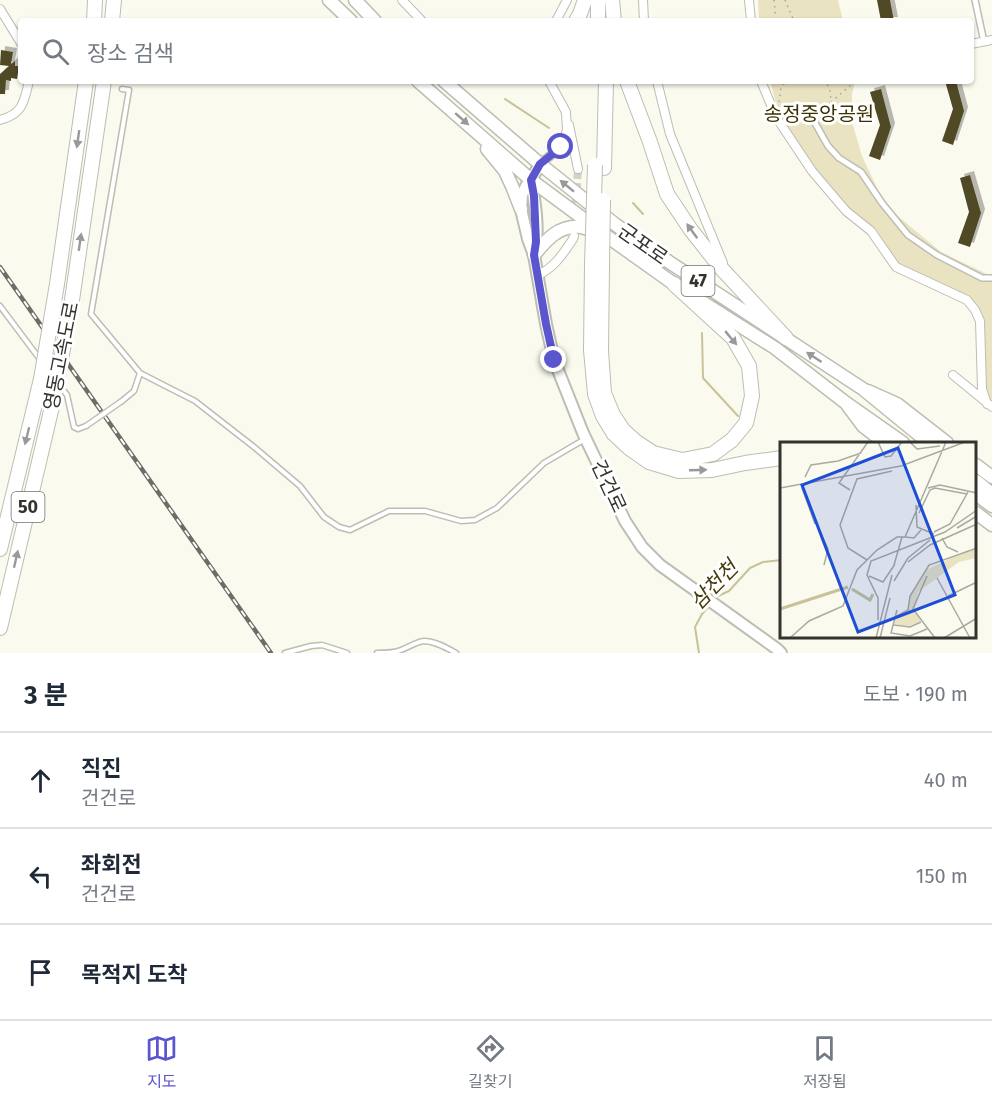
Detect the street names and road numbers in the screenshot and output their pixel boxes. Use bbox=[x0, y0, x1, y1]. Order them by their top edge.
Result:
street label: 군포로 bbox=[614, 218, 672, 270]
road number: 47 bbox=[682, 266, 714, 296]
street label: 영동고속도로 bbox=[39, 300, 83, 412]
street label: 건건로 bbox=[586, 456, 632, 516]
road number: 50 bbox=[12, 492, 44, 522]

